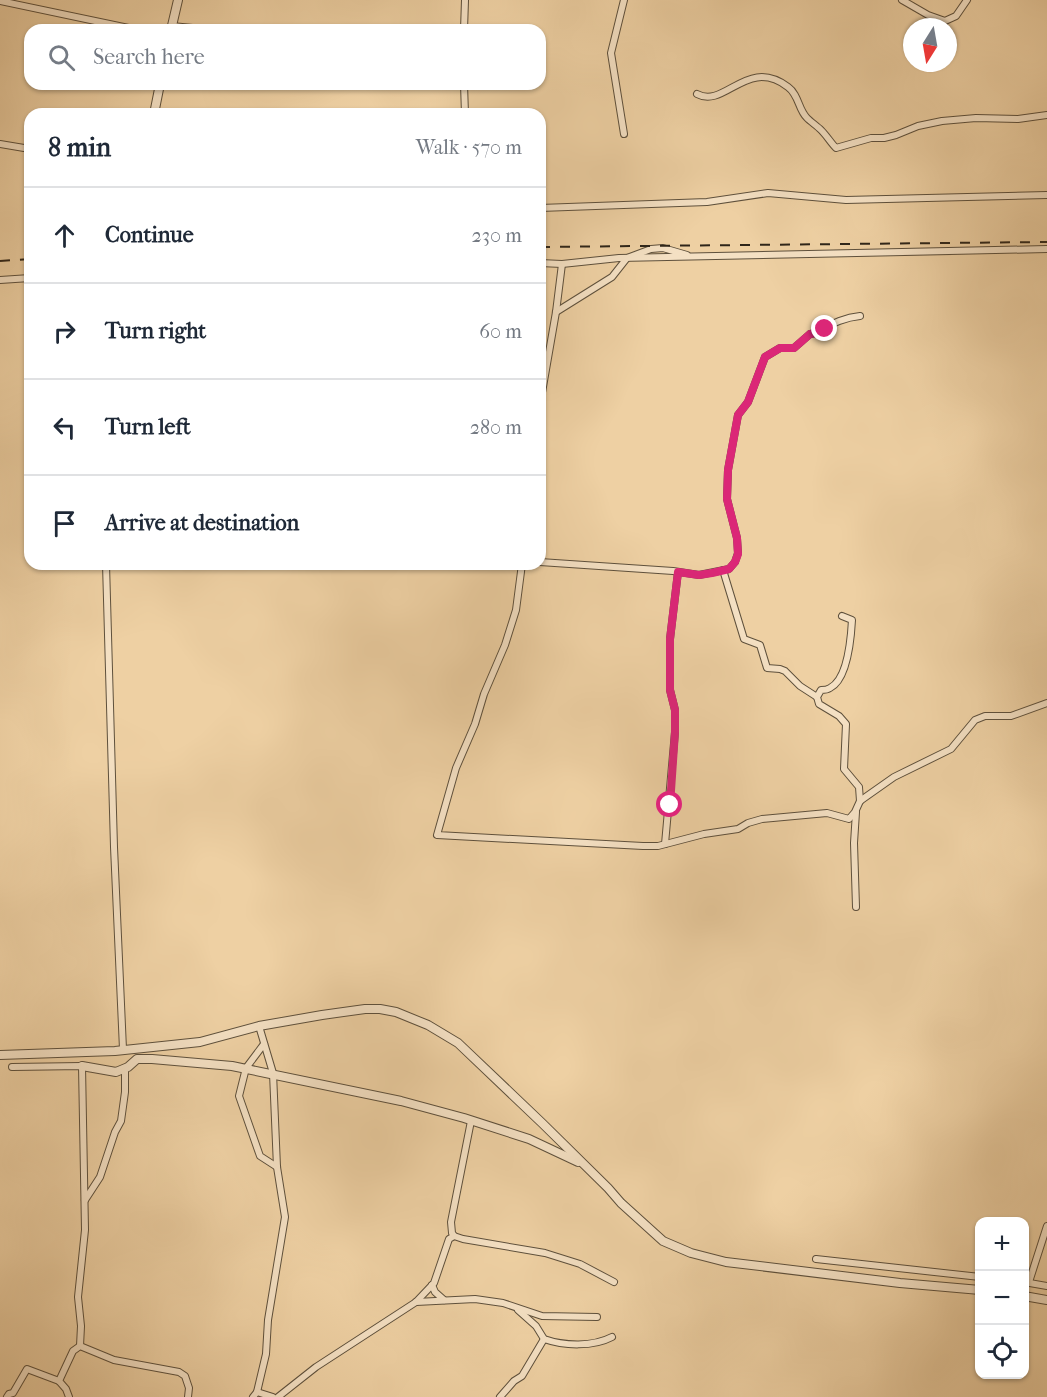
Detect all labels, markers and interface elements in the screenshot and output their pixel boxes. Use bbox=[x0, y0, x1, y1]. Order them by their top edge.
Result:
north arrow bbox=[903, 18, 957, 72]
search box bbox=[24, 24, 546, 90]
icon: search bbox=[45, 41, 78, 74]
text: Search here bbox=[93, 44, 205, 70]
text: 8 min bbox=[48, 132, 111, 163]
text: Walk · 570 m bbox=[416, 136, 522, 159]
icon: ahead bbox=[48, 219, 81, 252]
text: Continue bbox=[105, 222, 194, 248]
text: 230 m bbox=[472, 224, 522, 247]
icon: right bbox=[48, 315, 81, 348]
route end bbox=[811, 315, 837, 341]
text: Turn right bbox=[105, 318, 206, 344]
text: 60 m bbox=[479, 320, 522, 343]
icon: left bbox=[48, 411, 81, 444]
text: Turn left bbox=[105, 414, 191, 440]
text: 280 m bbox=[470, 416, 522, 439]
icon: arrive bbox=[48, 507, 81, 540]
text: Arrive at destination bbox=[105, 510, 299, 536]
route start bbox=[656, 791, 682, 817]
map controls bbox=[975, 1217, 1029, 1379]
button: + bbox=[975, 1217, 1029, 1271]
button: − bbox=[975, 1271, 1029, 1325]
button: locate bbox=[975, 1325, 1029, 1379]

